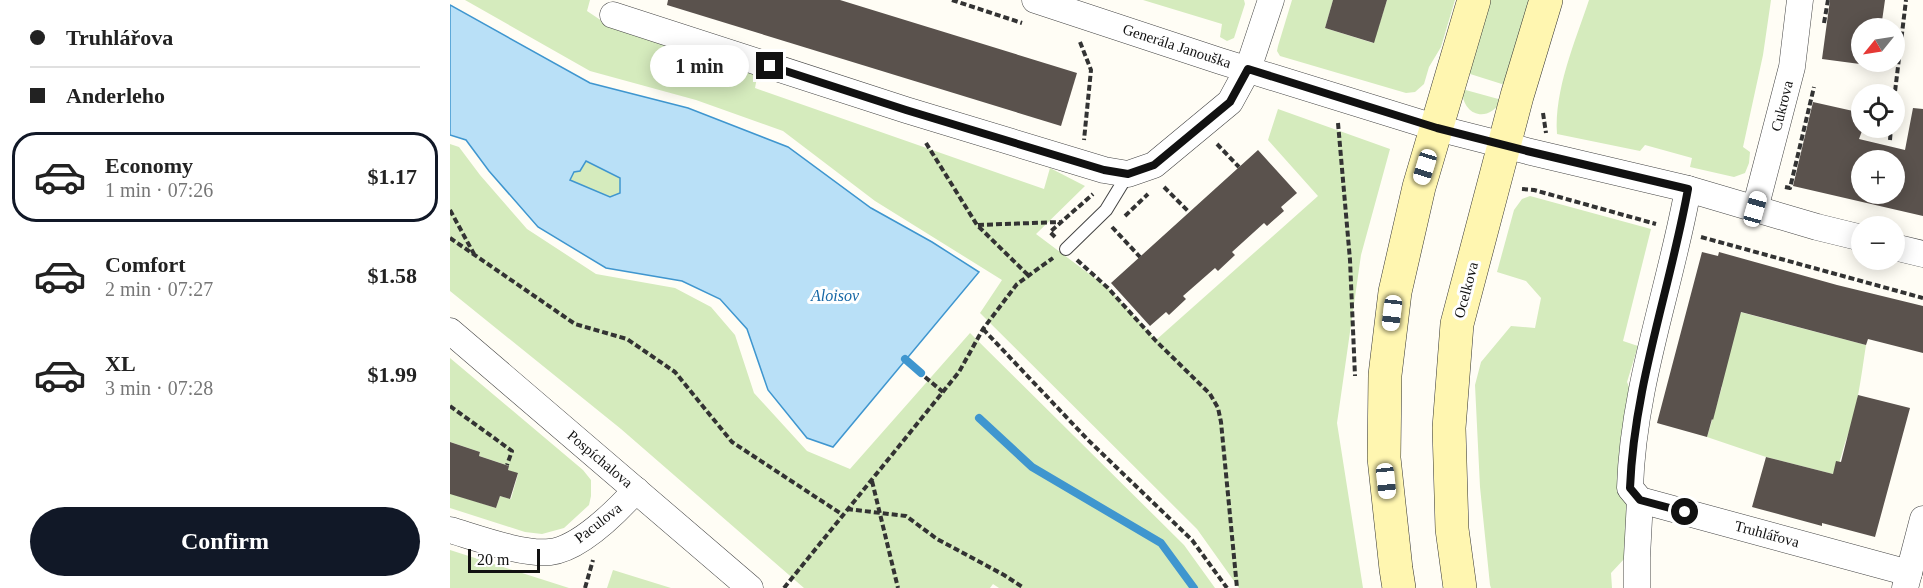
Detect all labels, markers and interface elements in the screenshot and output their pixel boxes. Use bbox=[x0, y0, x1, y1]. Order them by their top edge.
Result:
north arrow bbox=[1851, 18, 1905, 72]
map controls bbox=[1851, 18, 1905, 270]
street label: Generála Janouška bbox=[1121, 21, 1233, 71]
text: Truhlářova bbox=[66, 25, 173, 50]
callout: 1 min bbox=[650, 45, 749, 87]
route end bbox=[756, 52, 783, 79]
text: 1 min bbox=[675, 55, 724, 77]
street label: Cukrova bbox=[1768, 79, 1796, 133]
text: Anderleho bbox=[66, 83, 165, 108]
button: locate bbox=[1851, 84, 1905, 138]
car bbox=[1411, 147, 1439, 187]
icon: car bbox=[33, 150, 87, 204]
button: + bbox=[1851, 150, 1905, 204]
text: Economy bbox=[105, 153, 193, 178]
text: $1.17 bbox=[368, 164, 417, 189]
text: 1 min · 07:26 bbox=[105, 179, 213, 201]
car bbox=[1741, 189, 1769, 229]
button: − bbox=[1851, 216, 1905, 270]
icon: car bbox=[33, 249, 87, 303]
text: Comfort bbox=[105, 252, 186, 277]
street label: Ocelkova bbox=[1451, 260, 1481, 320]
text: $1.58 bbox=[368, 263, 417, 288]
text: 2 min · 07:27 bbox=[105, 278, 213, 300]
water label: Aloisov bbox=[810, 287, 860, 304]
car bbox=[1381, 294, 1403, 332]
icon: car bbox=[33, 348, 87, 402]
text: XL bbox=[105, 351, 136, 376]
text: $1.99 bbox=[368, 362, 417, 387]
text: 3 min · 07:28 bbox=[105, 377, 213, 399]
street label: Pospíchalova bbox=[564, 427, 636, 491]
car bbox=[1375, 462, 1397, 500]
route start bbox=[1671, 498, 1698, 525]
street label: Paculova bbox=[571, 500, 625, 546]
button: Confirm bbox=[30, 507, 420, 576]
street label: Truhlářova bbox=[1733, 518, 1801, 550]
scale bar bbox=[468, 546, 540, 574]
text: 20 m bbox=[477, 551, 509, 568]

